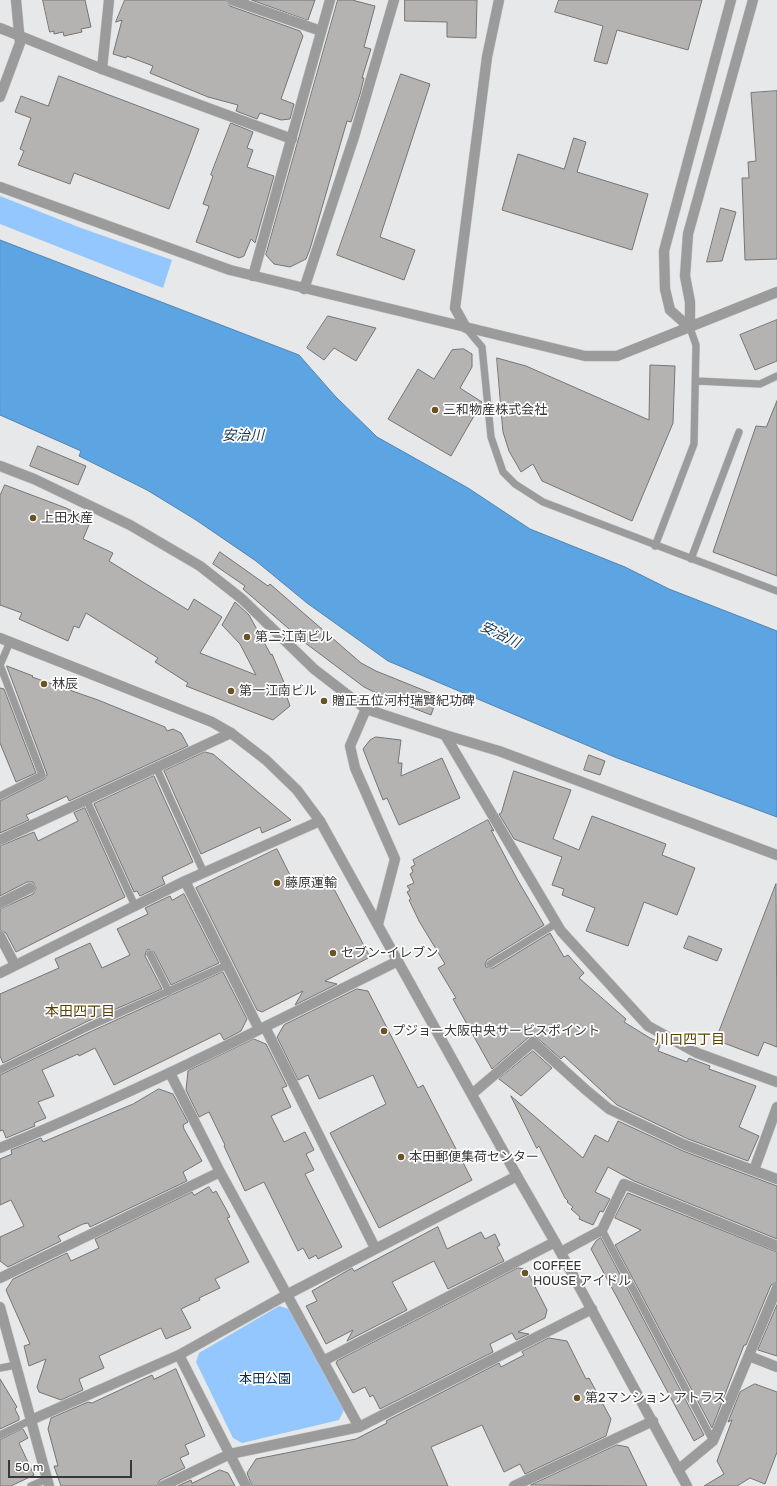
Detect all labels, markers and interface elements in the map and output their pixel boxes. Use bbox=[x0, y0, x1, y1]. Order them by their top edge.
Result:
place label: 三和物産株式会社 bbox=[443, 402, 547, 418]
marker: 三和物産株式会社 bbox=[430, 405, 440, 415]
water label: 安治川 bbox=[222, 428, 264, 444]
place label: 上田水産 bbox=[41, 510, 93, 526]
marker: 上田水産 bbox=[28, 513, 38, 523]
water label: 安治川 bbox=[477, 618, 523, 652]
place label: 第二江南ビル bbox=[255, 629, 333, 645]
marker: 第二江南ビル bbox=[242, 632, 252, 642]
place label: 林辰 bbox=[52, 676, 78, 692]
marker: 林辰 bbox=[39, 679, 49, 689]
place label: 第一江南ビル bbox=[239, 683, 317, 699]
marker: 第一江南ビル bbox=[226, 686, 236, 696]
place label: 贈正五位河村瑞賢紀功碑 bbox=[332, 693, 475, 709]
marker: 贈正五位河村瑞賢紀功碑 bbox=[319, 696, 329, 706]
place label: 藤原運輸 bbox=[285, 875, 337, 891]
marker: 藤原運輸 bbox=[272, 878, 282, 888]
place label: セブン-イレブン bbox=[341, 945, 438, 961]
marker: セブン-イレブン bbox=[328, 948, 338, 958]
district label: 本田四丁目 bbox=[45, 1004, 115, 1020]
place label: プジョー大阪中央サービスポイント bbox=[392, 1023, 600, 1039]
marker: プジョー大阪中央サービスポイント bbox=[379, 1026, 389, 1036]
district label: 川口四丁目 bbox=[655, 1032, 725, 1048]
place label: 本田郵便集荷センター bbox=[409, 1149, 539, 1165]
marker: 本田郵便集荷センター bbox=[396, 1152, 406, 1162]
place label: COFFEE HOUSE アイドル bbox=[533, 1258, 631, 1289]
marker: COFFEE HOUSE アイドル bbox=[520, 1268, 530, 1278]
park label: 本田公園 bbox=[239, 1371, 291, 1387]
place label: 第2マンション アトラス bbox=[585, 1390, 726, 1406]
marker: 第2マンション アトラス bbox=[572, 1393, 582, 1403]
scale bar bbox=[10, 1452, 134, 1478]
text: 50 m bbox=[15, 1460, 43, 1474]

